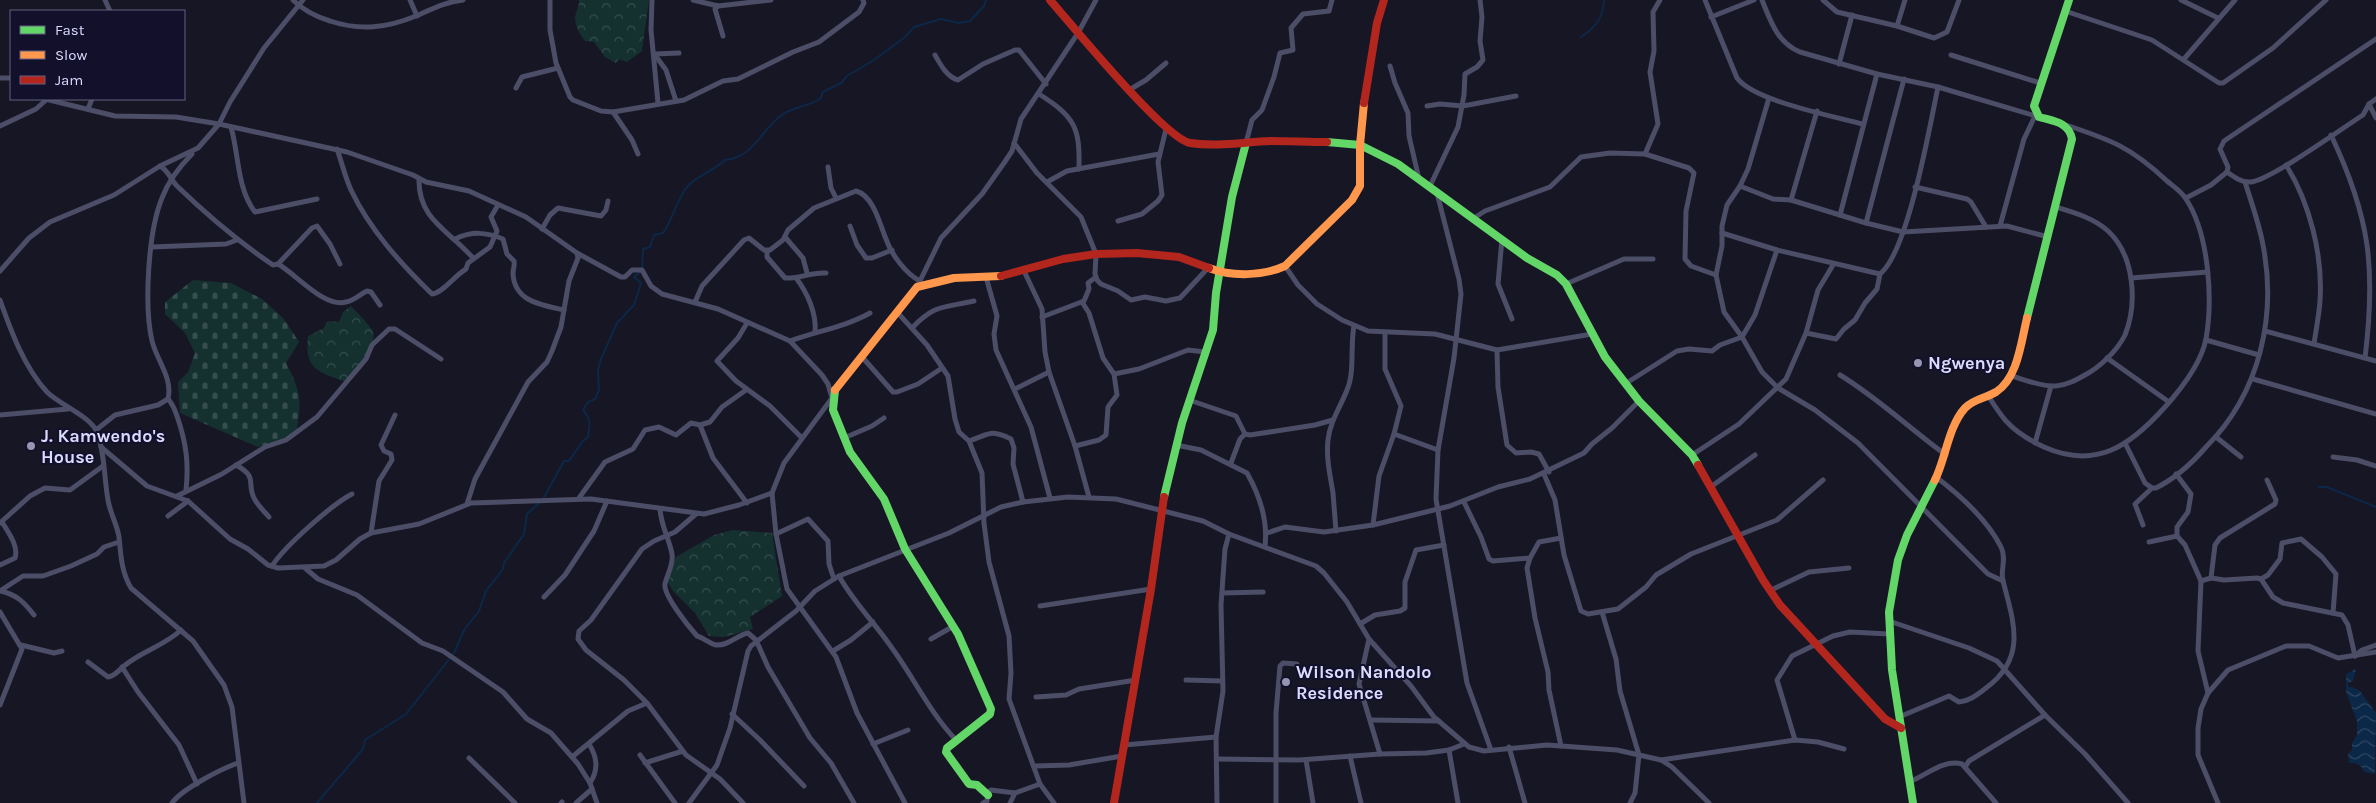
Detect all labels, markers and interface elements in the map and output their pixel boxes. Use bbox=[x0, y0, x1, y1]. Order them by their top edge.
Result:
legend bbox=[10, 10, 185, 100]
text: Fast bbox=[55, 21, 85, 39]
text: Slow bbox=[55, 46, 87, 64]
text: Jam bbox=[55, 71, 83, 89]
place label: Ngwenya bbox=[1928, 352, 2005, 374]
marker: Ngwenya bbox=[1912, 357, 1924, 369]
place label: J. Kamwendo's House bbox=[41, 425, 165, 468]
marker: J. Kamwendo's House bbox=[25, 440, 37, 452]
place label: Wilson Nandolo Residence bbox=[1296, 661, 1431, 704]
marker: Wilson Nandolo Residence bbox=[1280, 676, 1292, 688]

